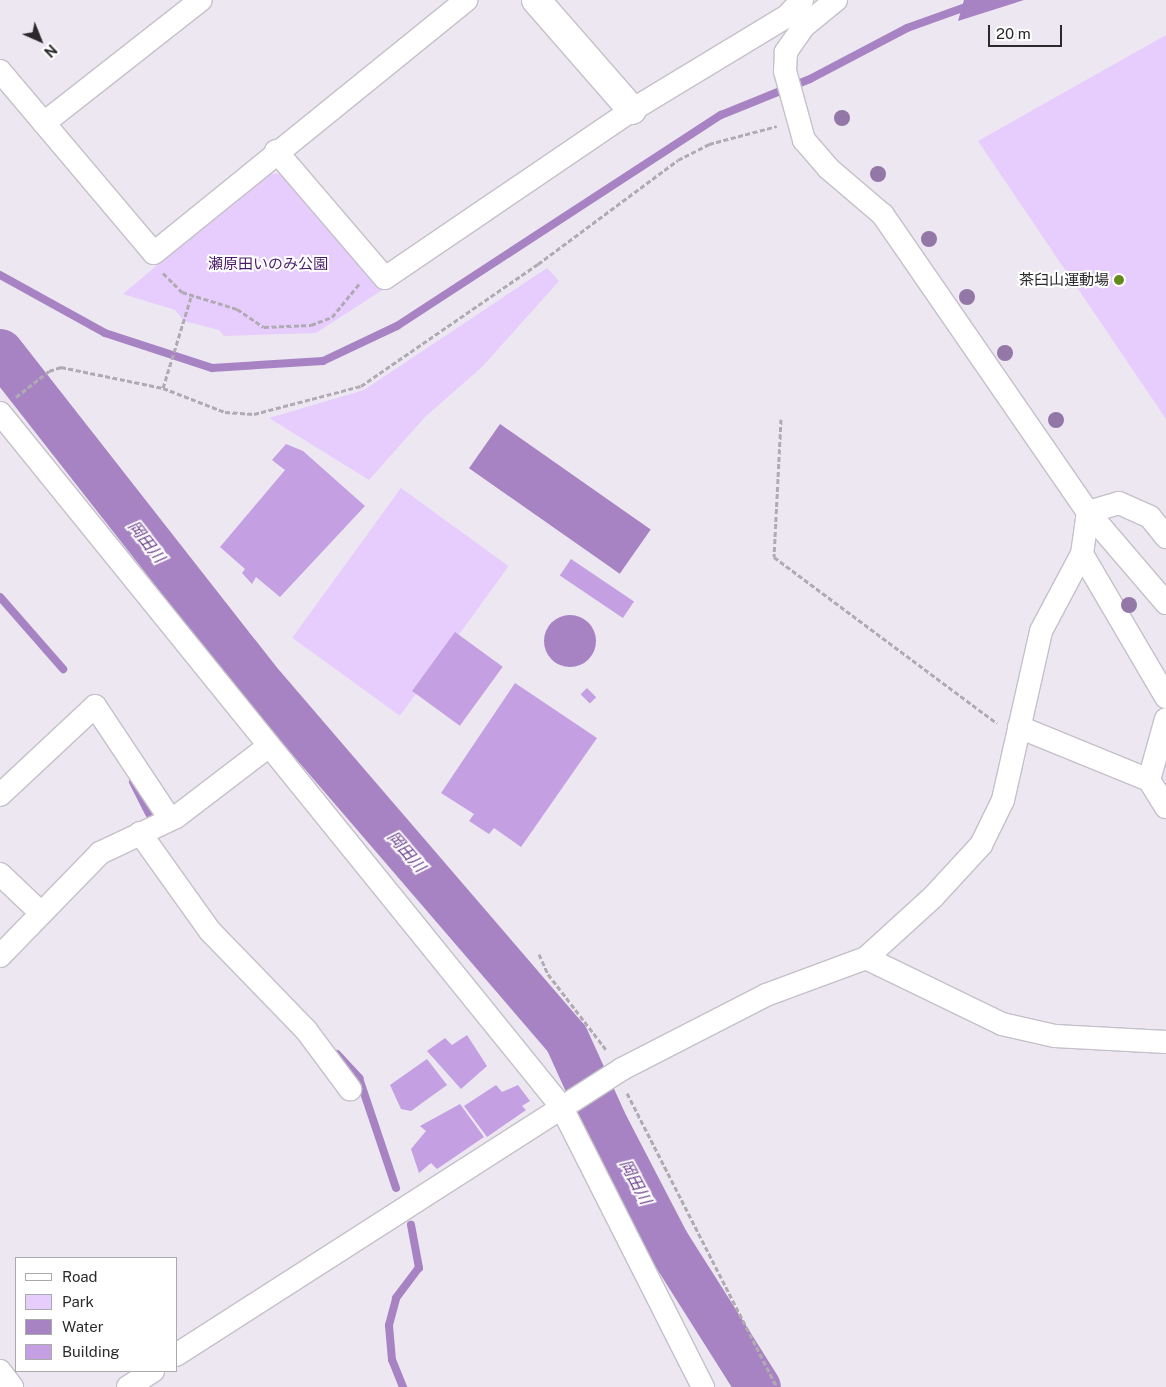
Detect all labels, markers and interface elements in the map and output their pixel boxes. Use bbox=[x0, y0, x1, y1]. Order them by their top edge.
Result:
north arrow bbox=[15, 15, 65, 65]
scale bar bbox=[991, 15, 1065, 47]
text: 20 m bbox=[996, 25, 1031, 42]
text: N bbox=[41, 41, 60, 60]
park label: 瀬原田いのみ公園 bbox=[208, 255, 328, 273]
place label: 茶臼山運動場 bbox=[1019, 271, 1109, 289]
marker: 茶臼山運動場 bbox=[1113, 274, 1125, 286]
water label: 岡田川 bbox=[124, 517, 168, 567]
water label: 岡田川 bbox=[383, 828, 429, 876]
water label: 岡田川 bbox=[615, 1156, 655, 1208]
legend bbox=[15, 1257, 178, 1372]
text: Road bbox=[62, 1268, 98, 1285]
text: Park bbox=[62, 1293, 94, 1310]
text: Water bbox=[62, 1318, 104, 1335]
text: Building bbox=[62, 1343, 120, 1360]

